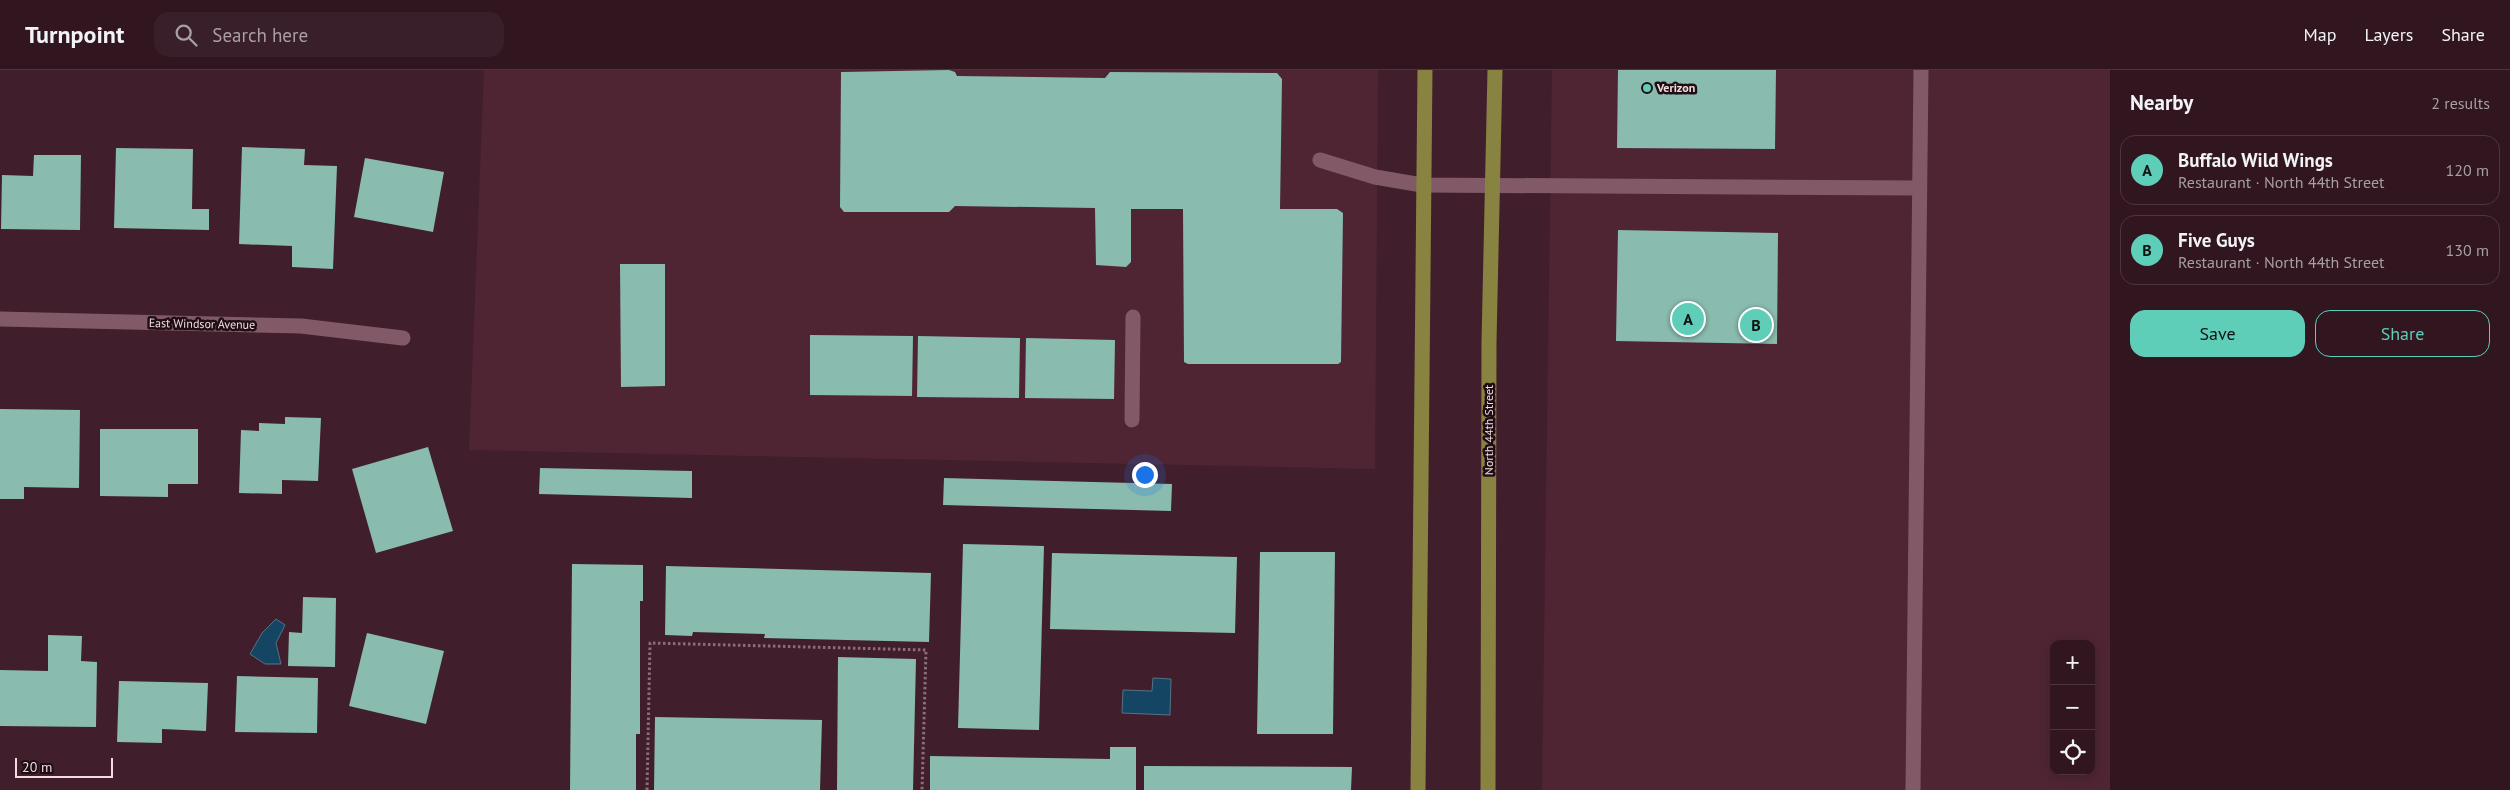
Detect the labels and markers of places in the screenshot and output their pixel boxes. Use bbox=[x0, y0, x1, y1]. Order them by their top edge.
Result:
place label: Verizon bbox=[1656, 80, 1695, 95]
marker: Verizon bbox=[1641, 82, 1653, 94]
pin: A bbox=[1672, 300, 1704, 338]
pin: B bbox=[1740, 306, 1772, 344]

